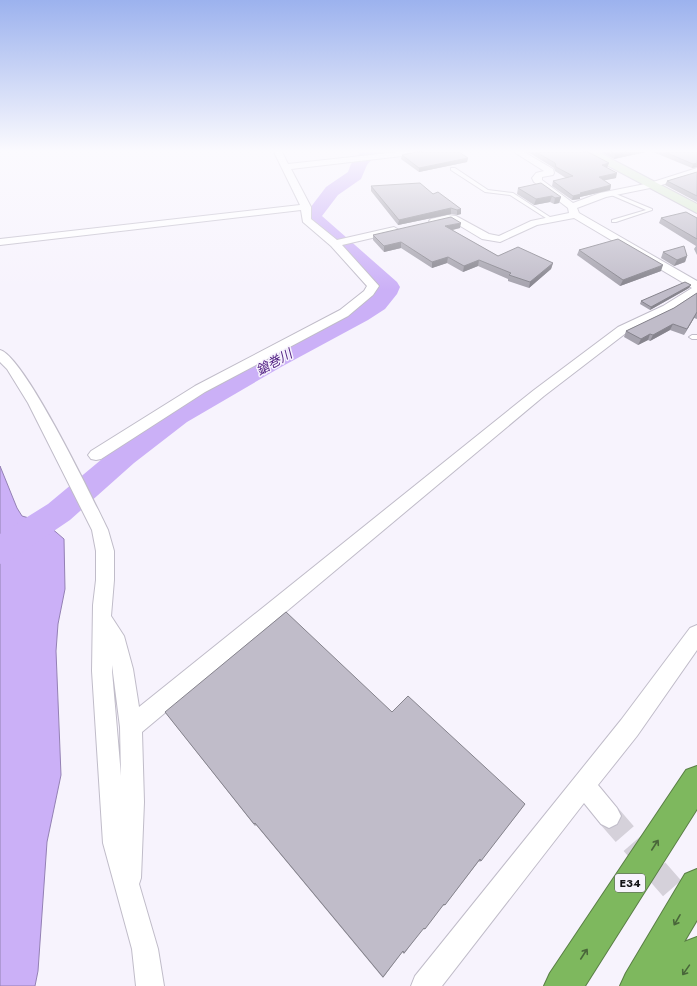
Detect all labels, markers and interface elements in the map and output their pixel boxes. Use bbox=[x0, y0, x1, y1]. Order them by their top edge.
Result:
water label: 鎗巻川 bbox=[252, 343, 297, 380]
one-way arrow bbox=[651, 840, 659, 851]
road number: E34 bbox=[615, 874, 645, 892]
one-way arrow bbox=[673, 913, 681, 925]
one-way arrow bbox=[580, 948, 589, 959]
one-way arrow bbox=[682, 965, 690, 976]

